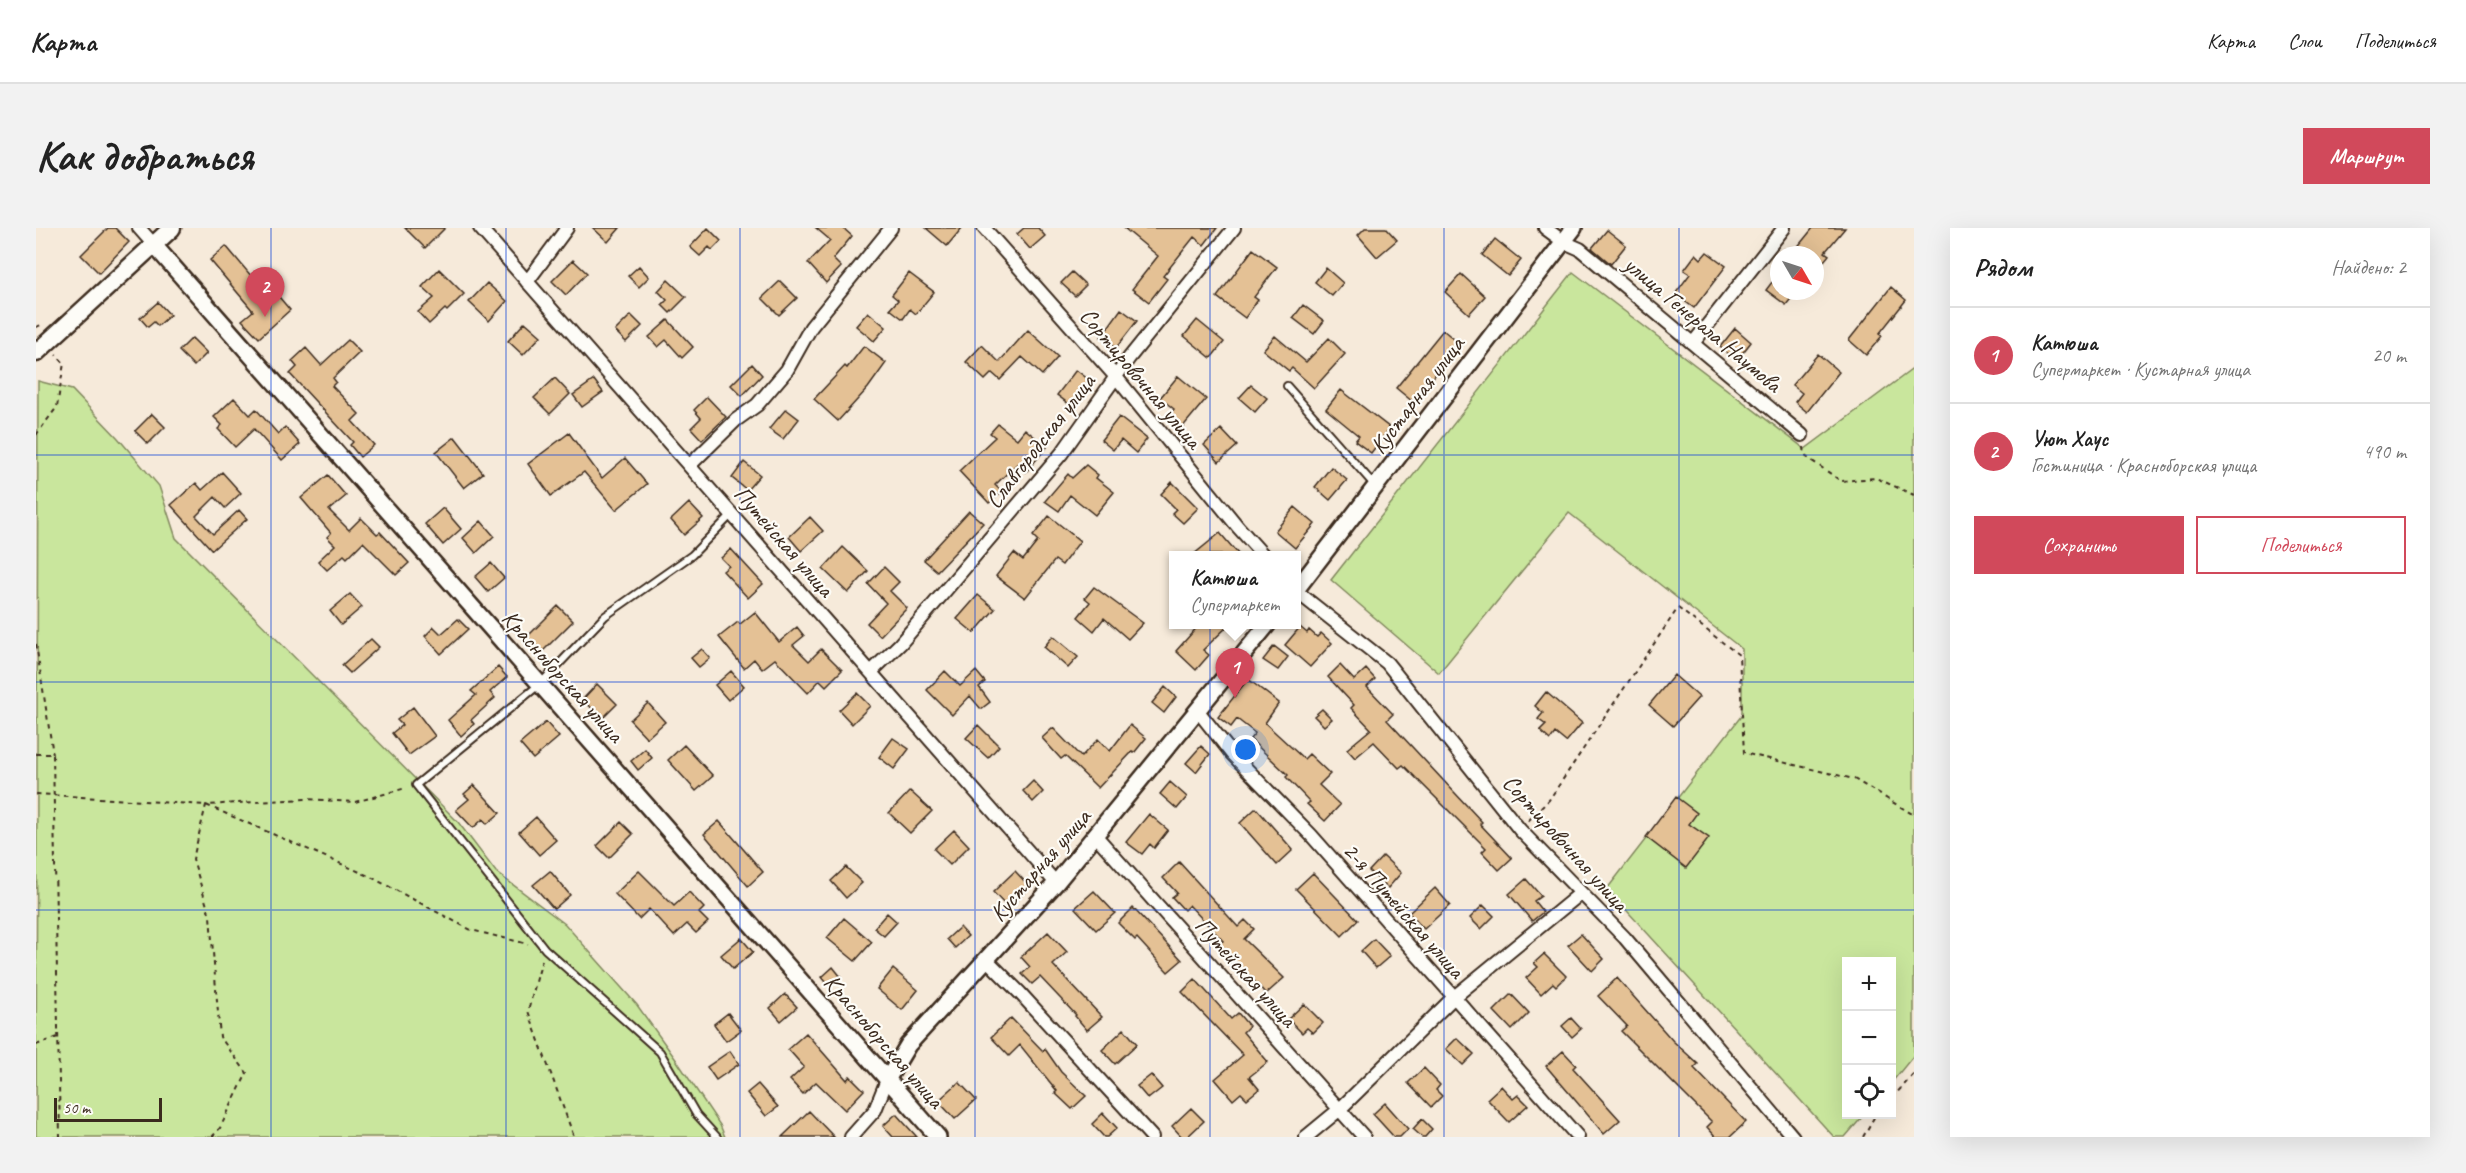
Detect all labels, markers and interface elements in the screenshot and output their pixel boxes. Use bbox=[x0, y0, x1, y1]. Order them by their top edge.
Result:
text: Карта bbox=[30, 24, 97, 59]
text: Карта bbox=[2207, 28, 2255, 54]
text: Слои bbox=[2288, 28, 2322, 54]
text: Поделиться bbox=[2355, 28, 2436, 54]
button: Маршрут bbox=[2303, 128, 2430, 184]
text: Как добраться bbox=[36, 130, 253, 183]
north arrow bbox=[1770, 246, 1824, 300]
street label: улица Генерала Наумова bbox=[1617, 248, 1789, 400]
text: Рядом bbox=[1974, 251, 2032, 284]
text: Найдено: 2 bbox=[2331, 255, 2406, 280]
pin: 2 bbox=[246, 268, 284, 317]
street label: Сортировочная улица bbox=[1073, 301, 1210, 456]
street label: Кустарная улица bbox=[1363, 329, 1472, 460]
text: Катюша bbox=[2031, 329, 2097, 357]
text: 1 bbox=[1989, 343, 1998, 368]
text: 20 m bbox=[2372, 343, 2406, 368]
text: Супермаркет · Кустарная улица bbox=[2031, 357, 2250, 382]
street label: Славгородская улица bbox=[978, 367, 1103, 514]
text: Уют Хаус bbox=[2031, 425, 2108, 453]
text: 2 bbox=[1989, 439, 1998, 464]
text: 490 m bbox=[2363, 439, 2406, 464]
text: Гостиница · Красноборская улица bbox=[2031, 453, 2256, 478]
street label: Путейская улица bbox=[727, 479, 842, 604]
button: Сохранить bbox=[1974, 516, 2184, 574]
button: Поделиться bbox=[2196, 516, 2406, 574]
popup bbox=[1169, 551, 1301, 629]
text: Катюша bbox=[1190, 564, 1257, 592]
text: Супермаркет bbox=[1190, 592, 1280, 617]
street label: Красноборская улица bbox=[495, 603, 631, 750]
pin: 1 bbox=[1216, 648, 1254, 698]
your location bbox=[1231, 735, 1260, 764]
street label: Сортировочная улица bbox=[1496, 768, 1637, 920]
street label: Кустарная улица bbox=[983, 801, 1098, 927]
street label: 2-я Путейская улица bbox=[1336, 836, 1472, 986]
street label: Путейская улица bbox=[1189, 911, 1304, 1034]
map controls bbox=[1842, 957, 1896, 1119]
button: + bbox=[1842, 957, 1896, 1011]
street label: Красноборская улица bbox=[817, 968, 952, 1115]
button: − bbox=[1842, 1011, 1896, 1065]
button: locate bbox=[1842, 1065, 1896, 1119]
scale bar bbox=[54, 1095, 162, 1122]
text: 50 m bbox=[63, 1098, 90, 1118]

